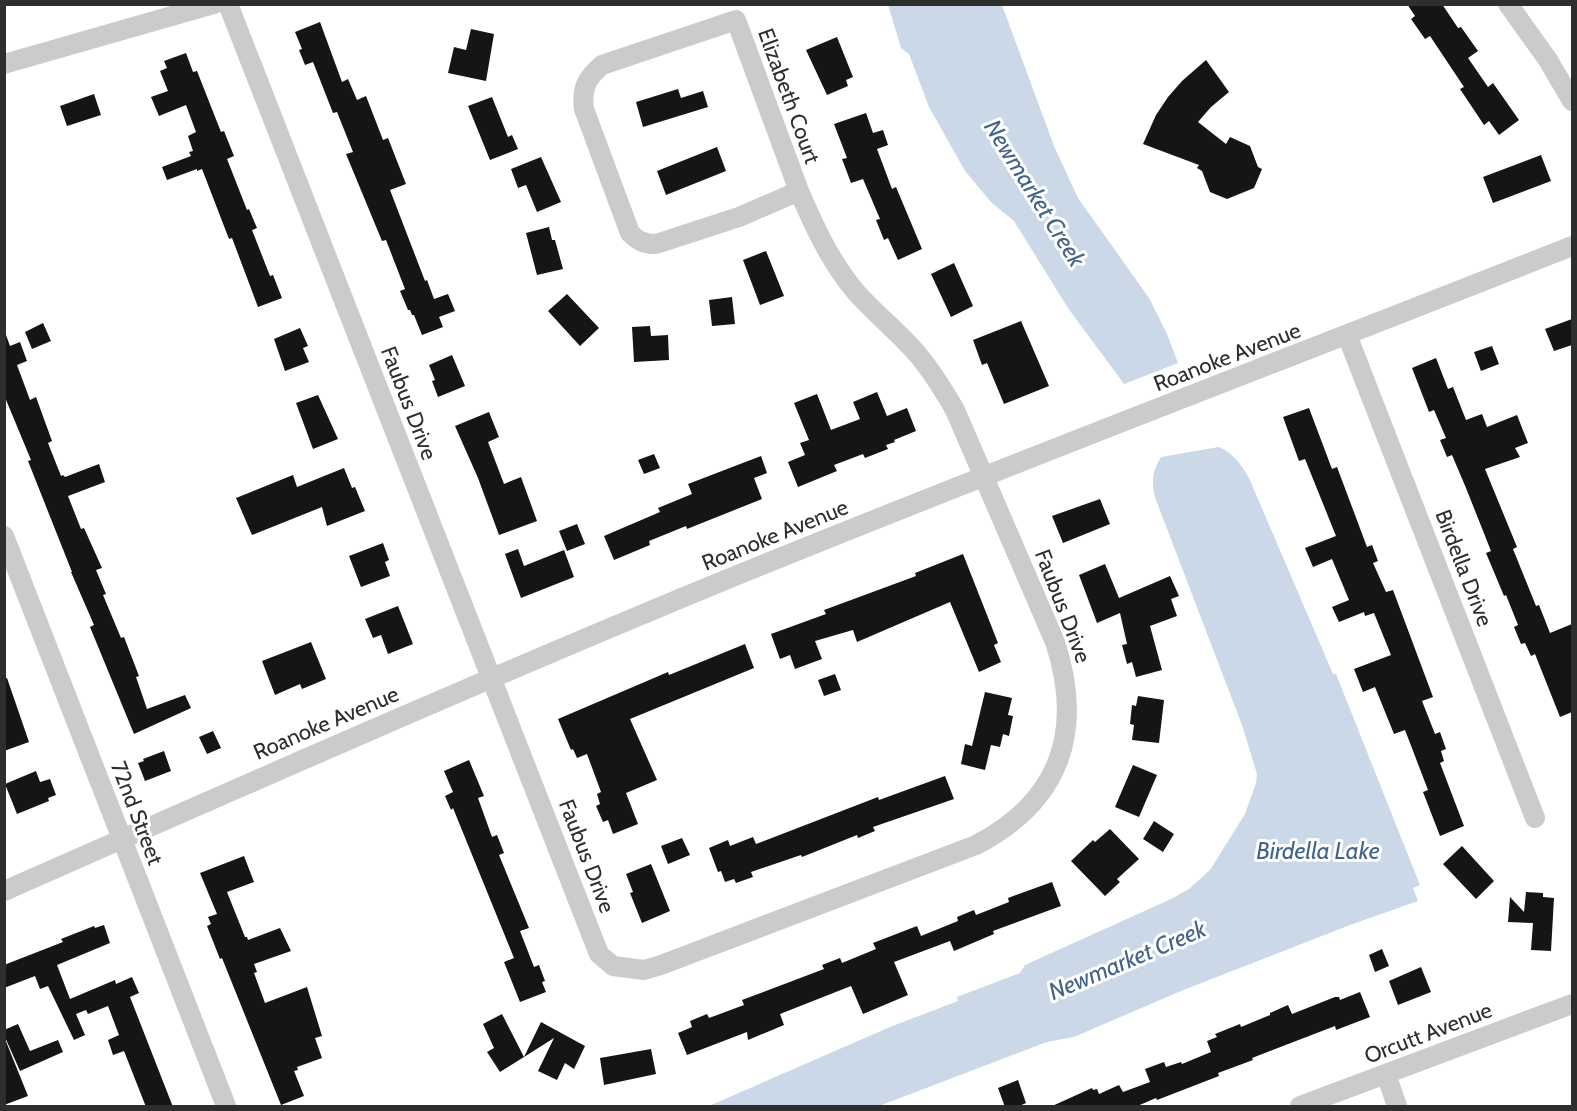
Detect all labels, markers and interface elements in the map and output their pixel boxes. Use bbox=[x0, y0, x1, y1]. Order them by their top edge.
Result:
street label: Elizabeth Court bbox=[752, 25, 826, 168]
water label: Newmarket Creek bbox=[978, 114, 1092, 272]
street label: Roanoke Avenue bbox=[1150, 317, 1304, 397]
street label: Faubus Drive bbox=[375, 342, 443, 464]
street label: Roanoke Avenue bbox=[698, 493, 852, 577]
street label: Birdella Drive bbox=[1429, 506, 1499, 630]
street label: Faubus Drive bbox=[1029, 545, 1097, 667]
street label: Roanoke Avenue bbox=[249, 680, 403, 766]
street label: 72nd Street bbox=[105, 757, 169, 869]
street label: Faubus Drive bbox=[553, 795, 621, 917]
water label: Birdella Lake bbox=[1256, 836, 1380, 865]
water label: Newmarket Creek bbox=[1044, 914, 1211, 1006]
street label: Orcutt Avenue bbox=[1360, 996, 1496, 1070]

